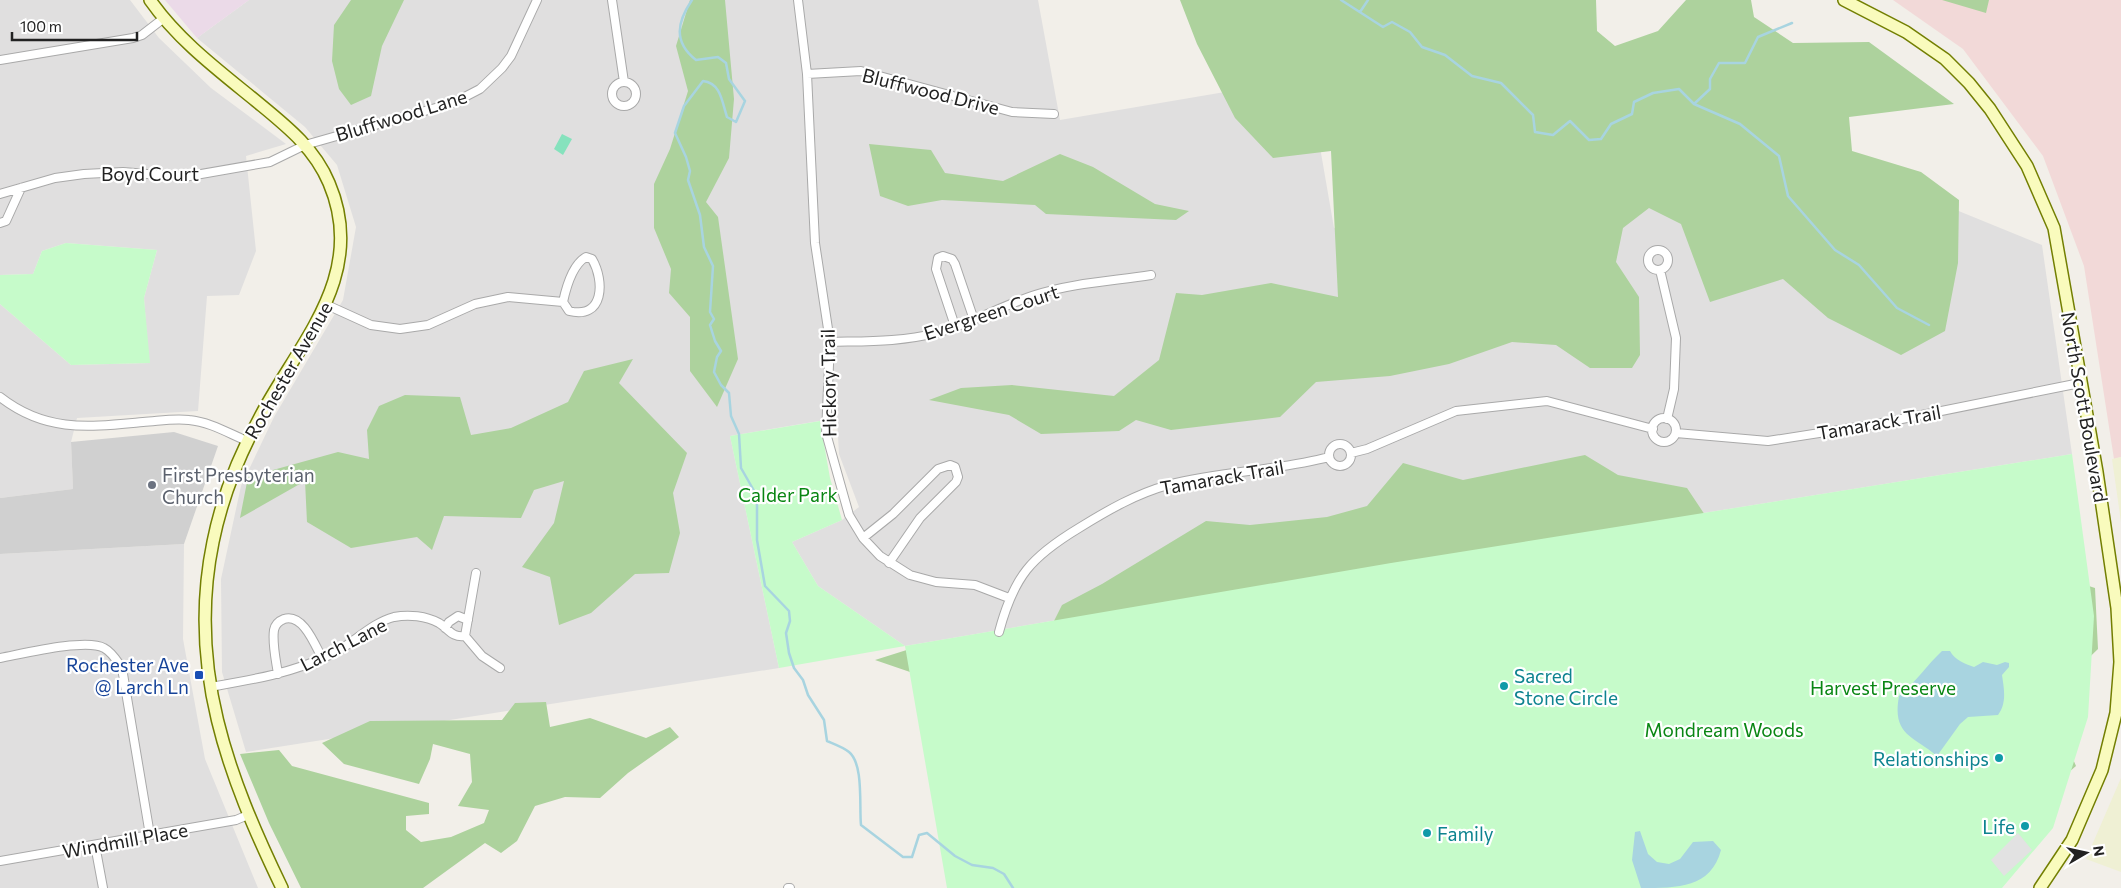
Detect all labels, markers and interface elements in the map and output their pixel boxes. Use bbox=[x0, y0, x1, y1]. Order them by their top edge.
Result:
scale bar bbox=[12, 10, 138, 42]
text: 100 m bbox=[20, 17, 62, 35]
street label: Bluffwood Drive bbox=[860, 63, 1002, 119]
street label: Bluffwood Lane bbox=[333, 84, 469, 146]
street label: Boyd Court bbox=[101, 162, 199, 185]
street label: Evergreen Court bbox=[921, 279, 1062, 345]
street label: Rochester Avenue bbox=[239, 297, 337, 443]
street label: North Scott Boulevard bbox=[2057, 310, 2113, 504]
street label: Hickory Trail bbox=[816, 329, 840, 437]
street label: Tamarack Trail bbox=[1815, 400, 1943, 444]
street label: Tamarack Trail bbox=[1158, 455, 1286, 499]
place label: First Presbyterian Church bbox=[162, 463, 315, 508]
marker: First Presbyterian Church bbox=[146, 479, 158, 491]
park label: Calder Park bbox=[738, 483, 838, 506]
street label: Larch Lane bbox=[296, 612, 390, 676]
place label: Rochester Ave @ Larch Ln bbox=[66, 653, 189, 698]
place label: Sacred Stone Circle bbox=[1514, 664, 1618, 709]
marker: Rochester Ave @ Larch Ln bbox=[193, 669, 205, 681]
park label: Harvest Preserve bbox=[1810, 676, 1956, 699]
marker: Sacred Stone Circle bbox=[1498, 680, 1510, 692]
park label: Mondream Woods bbox=[1644, 718, 1804, 741]
place label: Relationships bbox=[1873, 747, 1989, 770]
marker: Relationships bbox=[1993, 752, 2005, 764]
place label: Life bbox=[1982, 815, 2015, 838]
street label: Windmill Place bbox=[60, 818, 190, 862]
marker: Life bbox=[2019, 820, 2031, 832]
place label: Family bbox=[1437, 822, 1494, 845]
marker: Family bbox=[1421, 827, 1433, 839]
north arrow bbox=[2061, 828, 2111, 878]
text: N bbox=[2090, 844, 2109, 857]

